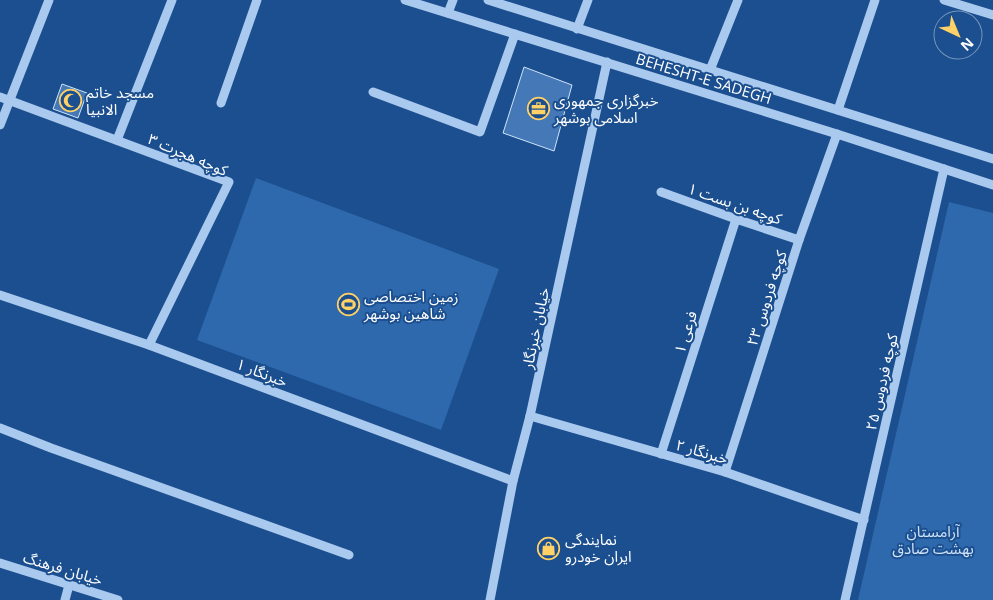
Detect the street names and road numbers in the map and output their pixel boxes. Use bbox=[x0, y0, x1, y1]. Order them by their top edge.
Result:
street label: BEHESHT-E SADEGH bbox=[634, 48, 774, 108]
street label: کوچه هجرت ۳ bbox=[145, 128, 232, 181]
street label: کوچه بن بست ۱ bbox=[685, 178, 785, 230]
street label: کوچه فردوس ۲۳ bbox=[741, 247, 792, 348]
street label: خیابان خبرنگار bbox=[516, 285, 553, 371]
street label: فرعی ۱ bbox=[669, 308, 701, 356]
street label: کوچه فردوس ۲۵ bbox=[860, 331, 903, 432]
street label: خبرنگار ۱ bbox=[233, 353, 291, 391]
street label: خبرنگار ۲ bbox=[674, 434, 731, 468]
street label: خیابان فرهنگ bbox=[21, 546, 105, 590]

